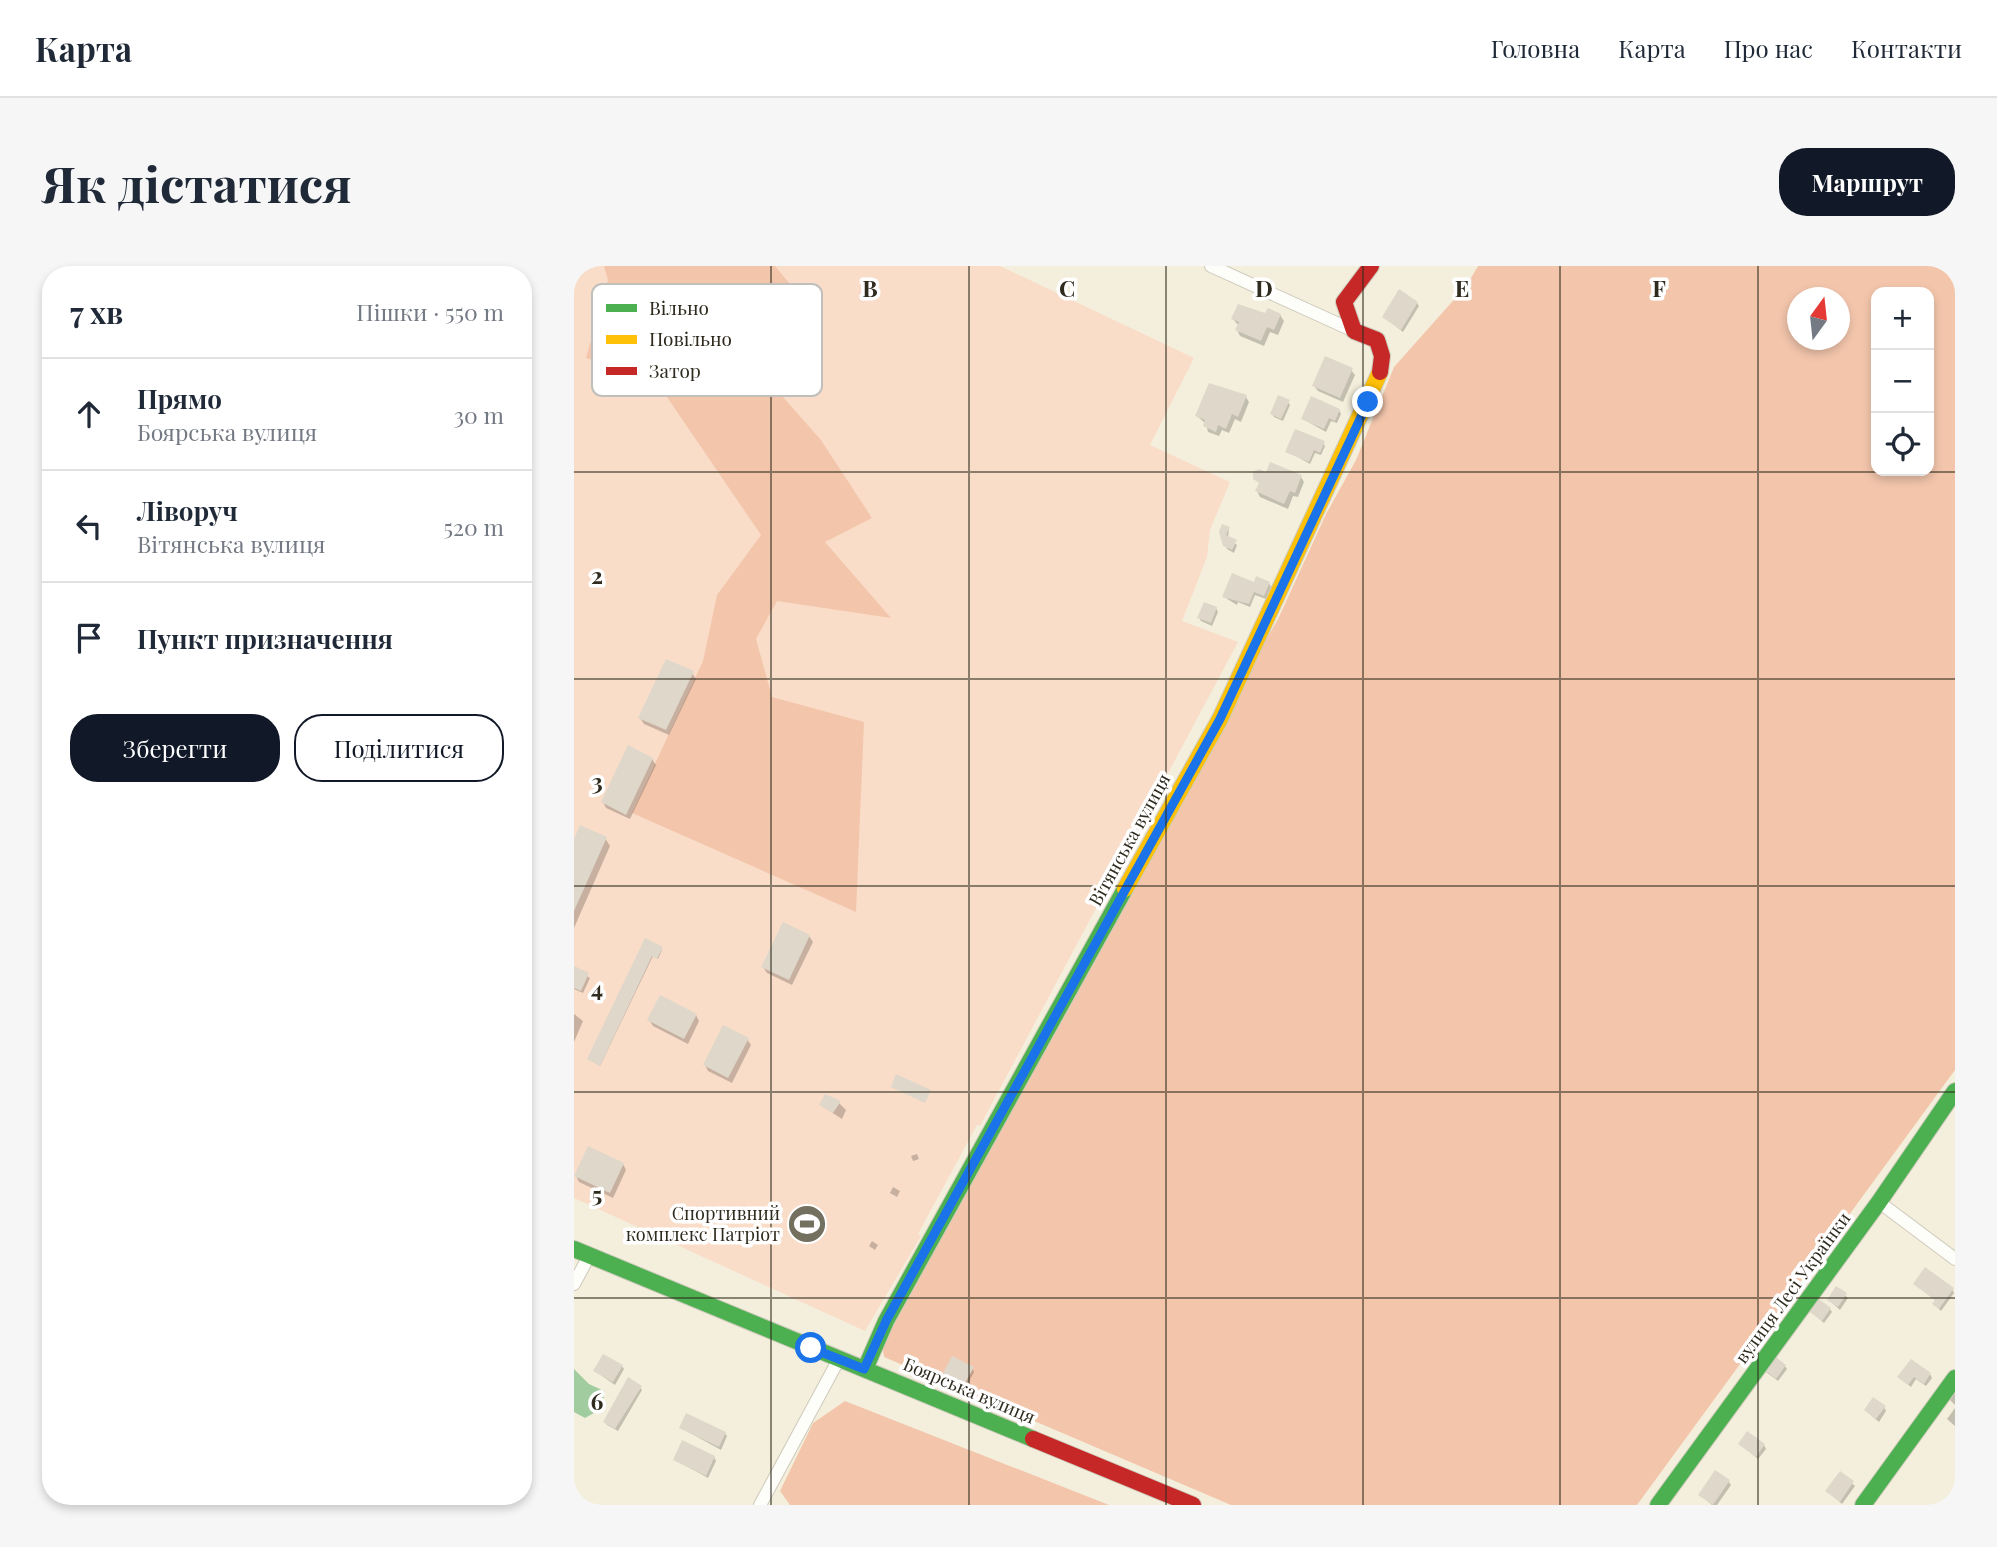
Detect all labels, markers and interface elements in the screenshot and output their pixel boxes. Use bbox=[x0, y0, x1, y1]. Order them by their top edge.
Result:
text: Карта bbox=[35, 26, 132, 70]
text: Головна bbox=[1491, 32, 1580, 64]
text: Карта bbox=[1618, 32, 1686, 64]
text: Про нас bbox=[1724, 32, 1813, 64]
text: Контакти bbox=[1851, 32, 1962, 64]
button: Маршрут bbox=[1779, 148, 1955, 216]
text: Як дістатися bbox=[42, 150, 352, 215]
text: B bbox=[862, 272, 878, 303]
text: C bbox=[1059, 272, 1075, 303]
text: D bbox=[1255, 272, 1273, 303]
text: E bbox=[1455, 272, 1469, 303]
text: F bbox=[1652, 272, 1666, 303]
legend bbox=[592, 284, 822, 396]
north arrow bbox=[1787, 287, 1850, 350]
map controls bbox=[1871, 287, 1934, 476]
button: + bbox=[1871, 287, 1934, 350]
text: 7 хв bbox=[70, 292, 123, 332]
text: Вільно bbox=[649, 294, 709, 320]
text: Пішки · 550 m bbox=[356, 296, 504, 327]
text: Повільно bbox=[649, 325, 732, 351]
button: − bbox=[1871, 350, 1934, 413]
text: Затор bbox=[649, 357, 701, 383]
text: Прямо bbox=[137, 381, 222, 416]
route end bbox=[1352, 386, 1383, 417]
icon: ahead bbox=[70, 395, 108, 433]
text: 30 m bbox=[454, 399, 504, 430]
button: locate bbox=[1871, 413, 1934, 476]
text: Боярська вулиця bbox=[137, 416, 317, 447]
text: Ліворуч bbox=[137, 493, 238, 528]
icon: left bbox=[70, 507, 108, 545]
text: 520 m bbox=[443, 511, 504, 542]
text: Вітянська вулиця bbox=[137, 528, 325, 559]
text: 2 bbox=[591, 559, 603, 590]
icon: arrive bbox=[70, 619, 108, 657]
text: Пункт призначення bbox=[137, 621, 393, 656]
button: Зберегти bbox=[70, 714, 280, 782]
button: Поділитися bbox=[294, 714, 504, 782]
text: 3 bbox=[591, 765, 603, 796]
street label: Вітянська вулиця bbox=[1083, 769, 1176, 910]
text: 4 bbox=[591, 972, 603, 1003]
text: 5 bbox=[592, 1178, 602, 1209]
place label: Спортивний комплекс Патріот bbox=[626, 1201, 780, 1246]
sports icon: Спортивний комплекс Патріот bbox=[786, 1203, 828, 1245]
street label: вулиця Лесі Українки bbox=[1729, 1207, 1855, 1368]
route start bbox=[795, 1332, 826, 1363]
street label: Боярська вулиця bbox=[900, 1351, 1039, 1429]
text: 6 bbox=[591, 1385, 604, 1416]

